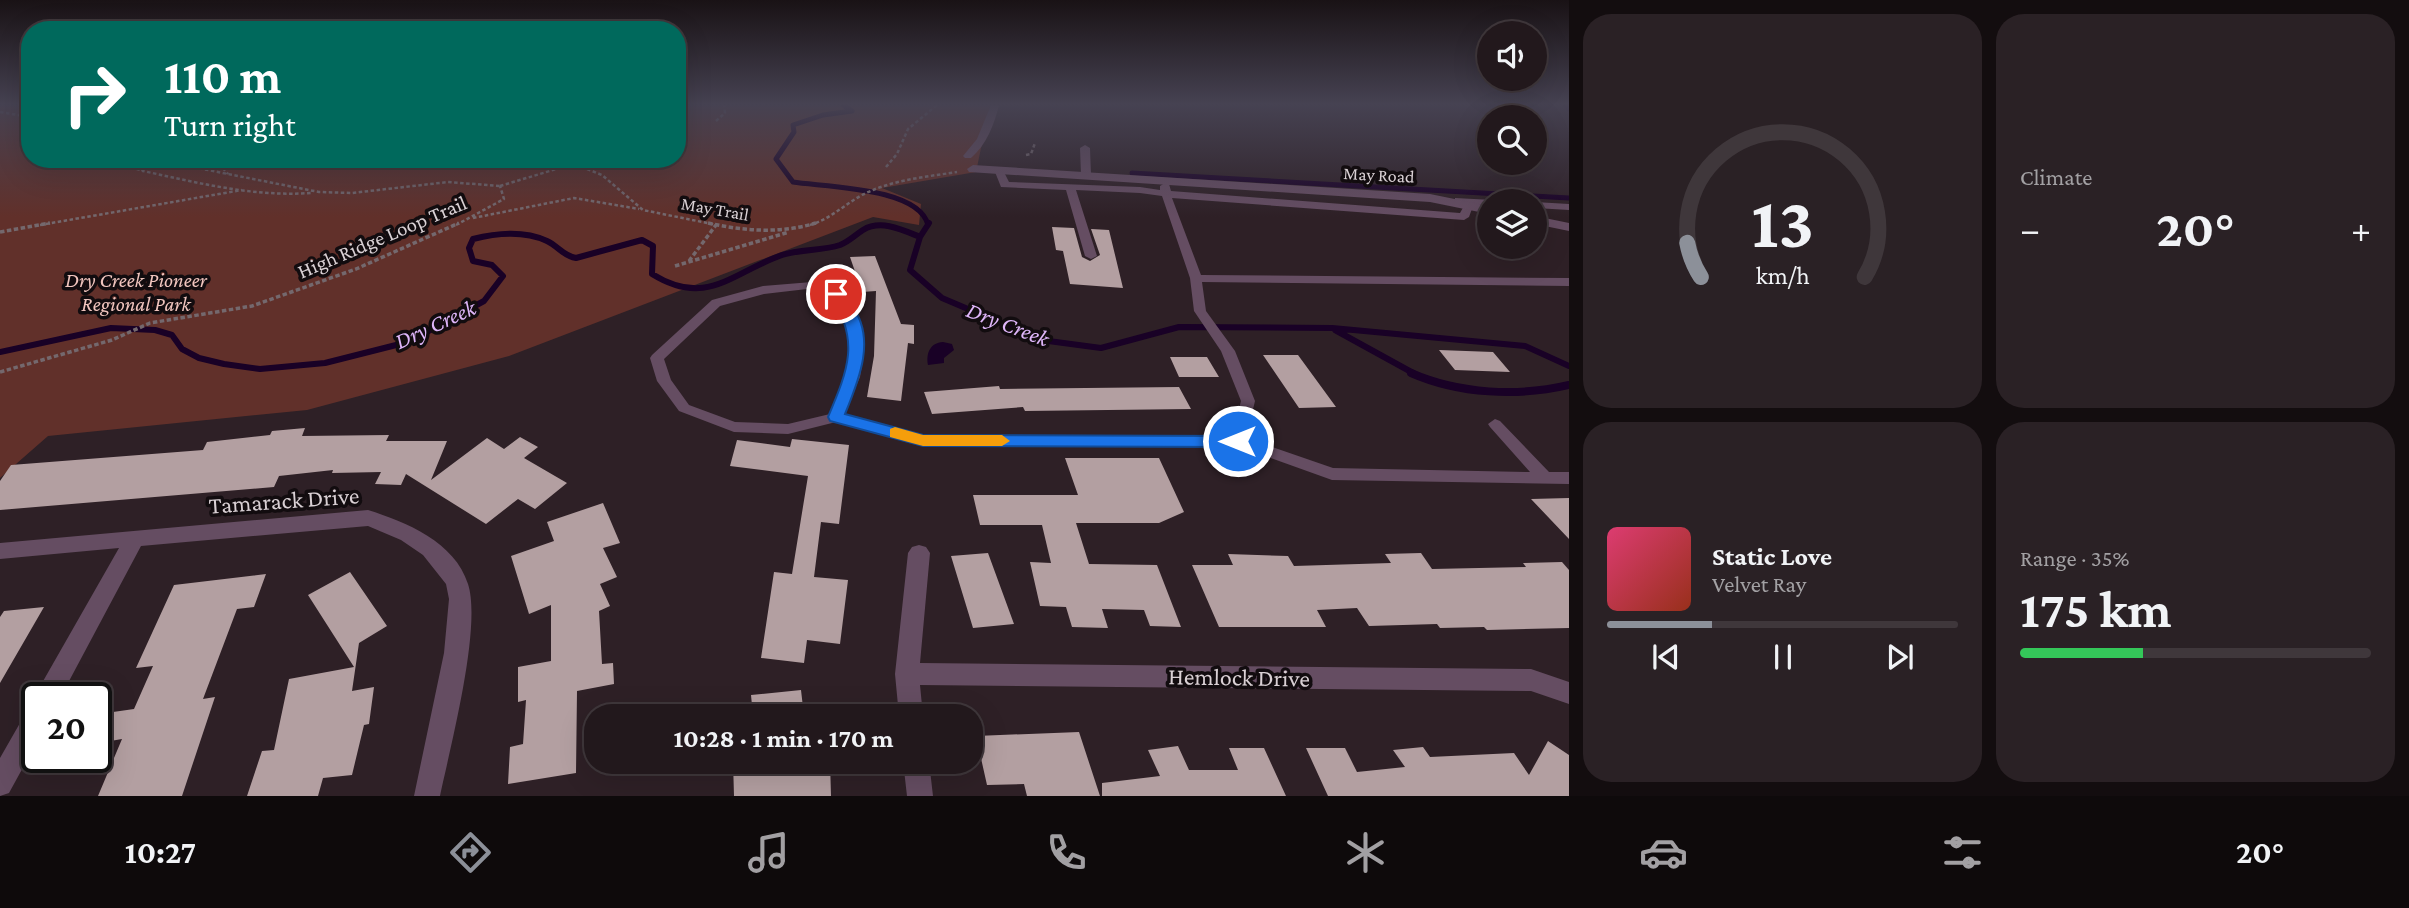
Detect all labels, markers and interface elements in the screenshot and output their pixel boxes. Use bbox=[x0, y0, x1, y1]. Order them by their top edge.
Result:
map controls bbox=[1477, 21, 1547, 259]
button: sound bbox=[1477, 21, 1547, 91]
icon: right bbox=[49, 49, 140, 140]
text: 110 m bbox=[164, 49, 281, 104]
button: search bbox=[1477, 105, 1547, 175]
text: Turn right bbox=[164, 107, 296, 143]
street label: May Road bbox=[1343, 163, 1416, 187]
text: Climate bbox=[2020, 164, 2092, 190]
text: 13 bbox=[1751, 182, 1814, 263]
button: layers bbox=[1477, 189, 1547, 259]
street label: High Ridge Loop Trail bbox=[294, 190, 470, 284]
street label: May Trail bbox=[680, 193, 751, 225]
text: 20° bbox=[2156, 199, 2235, 257]
text: − bbox=[2020, 208, 2040, 250]
text: + bbox=[2351, 208, 2371, 250]
text: km/h bbox=[1756, 262, 1809, 289]
pin bbox=[806, 264, 866, 324]
park label: Dry Creek Pioneer Regional Park bbox=[65, 268, 208, 316]
icon: arrive bbox=[817, 275, 855, 313]
water label: Dry Creek bbox=[390, 294, 480, 354]
water label: Dry Creek bbox=[963, 296, 1054, 352]
position arrow bbox=[1201, 404, 1275, 478]
street label: Tamarack Drive bbox=[208, 481, 360, 519]
text: Static Love bbox=[1712, 542, 1832, 571]
text: Range · 35% bbox=[2020, 545, 2129, 571]
text: Velvet Ray bbox=[1712, 571, 1806, 597]
text: 175 km bbox=[2020, 580, 2172, 638]
icon: previous bbox=[1647, 638, 1685, 676]
icon: pause bbox=[1764, 638, 1802, 676]
icon: next bbox=[1881, 638, 1919, 676]
street label: Hemlock Drive bbox=[1168, 662, 1310, 692]
speed limit sign: 20 bbox=[21, 682, 112, 773]
text: 10:28 · 1 min · 170 m bbox=[673, 724, 894, 753]
icon: directions bbox=[446, 828, 495, 877]
icon: music bbox=[744, 828, 793, 877]
icon: phone bbox=[1042, 828, 1091, 877]
icon: climate bbox=[1341, 828, 1390, 877]
icon: car bbox=[1639, 828, 1688, 877]
icon: filters bbox=[1938, 828, 1987, 877]
text: 10:27 bbox=[125, 834, 196, 870]
text: 20° bbox=[2236, 834, 2284, 870]

